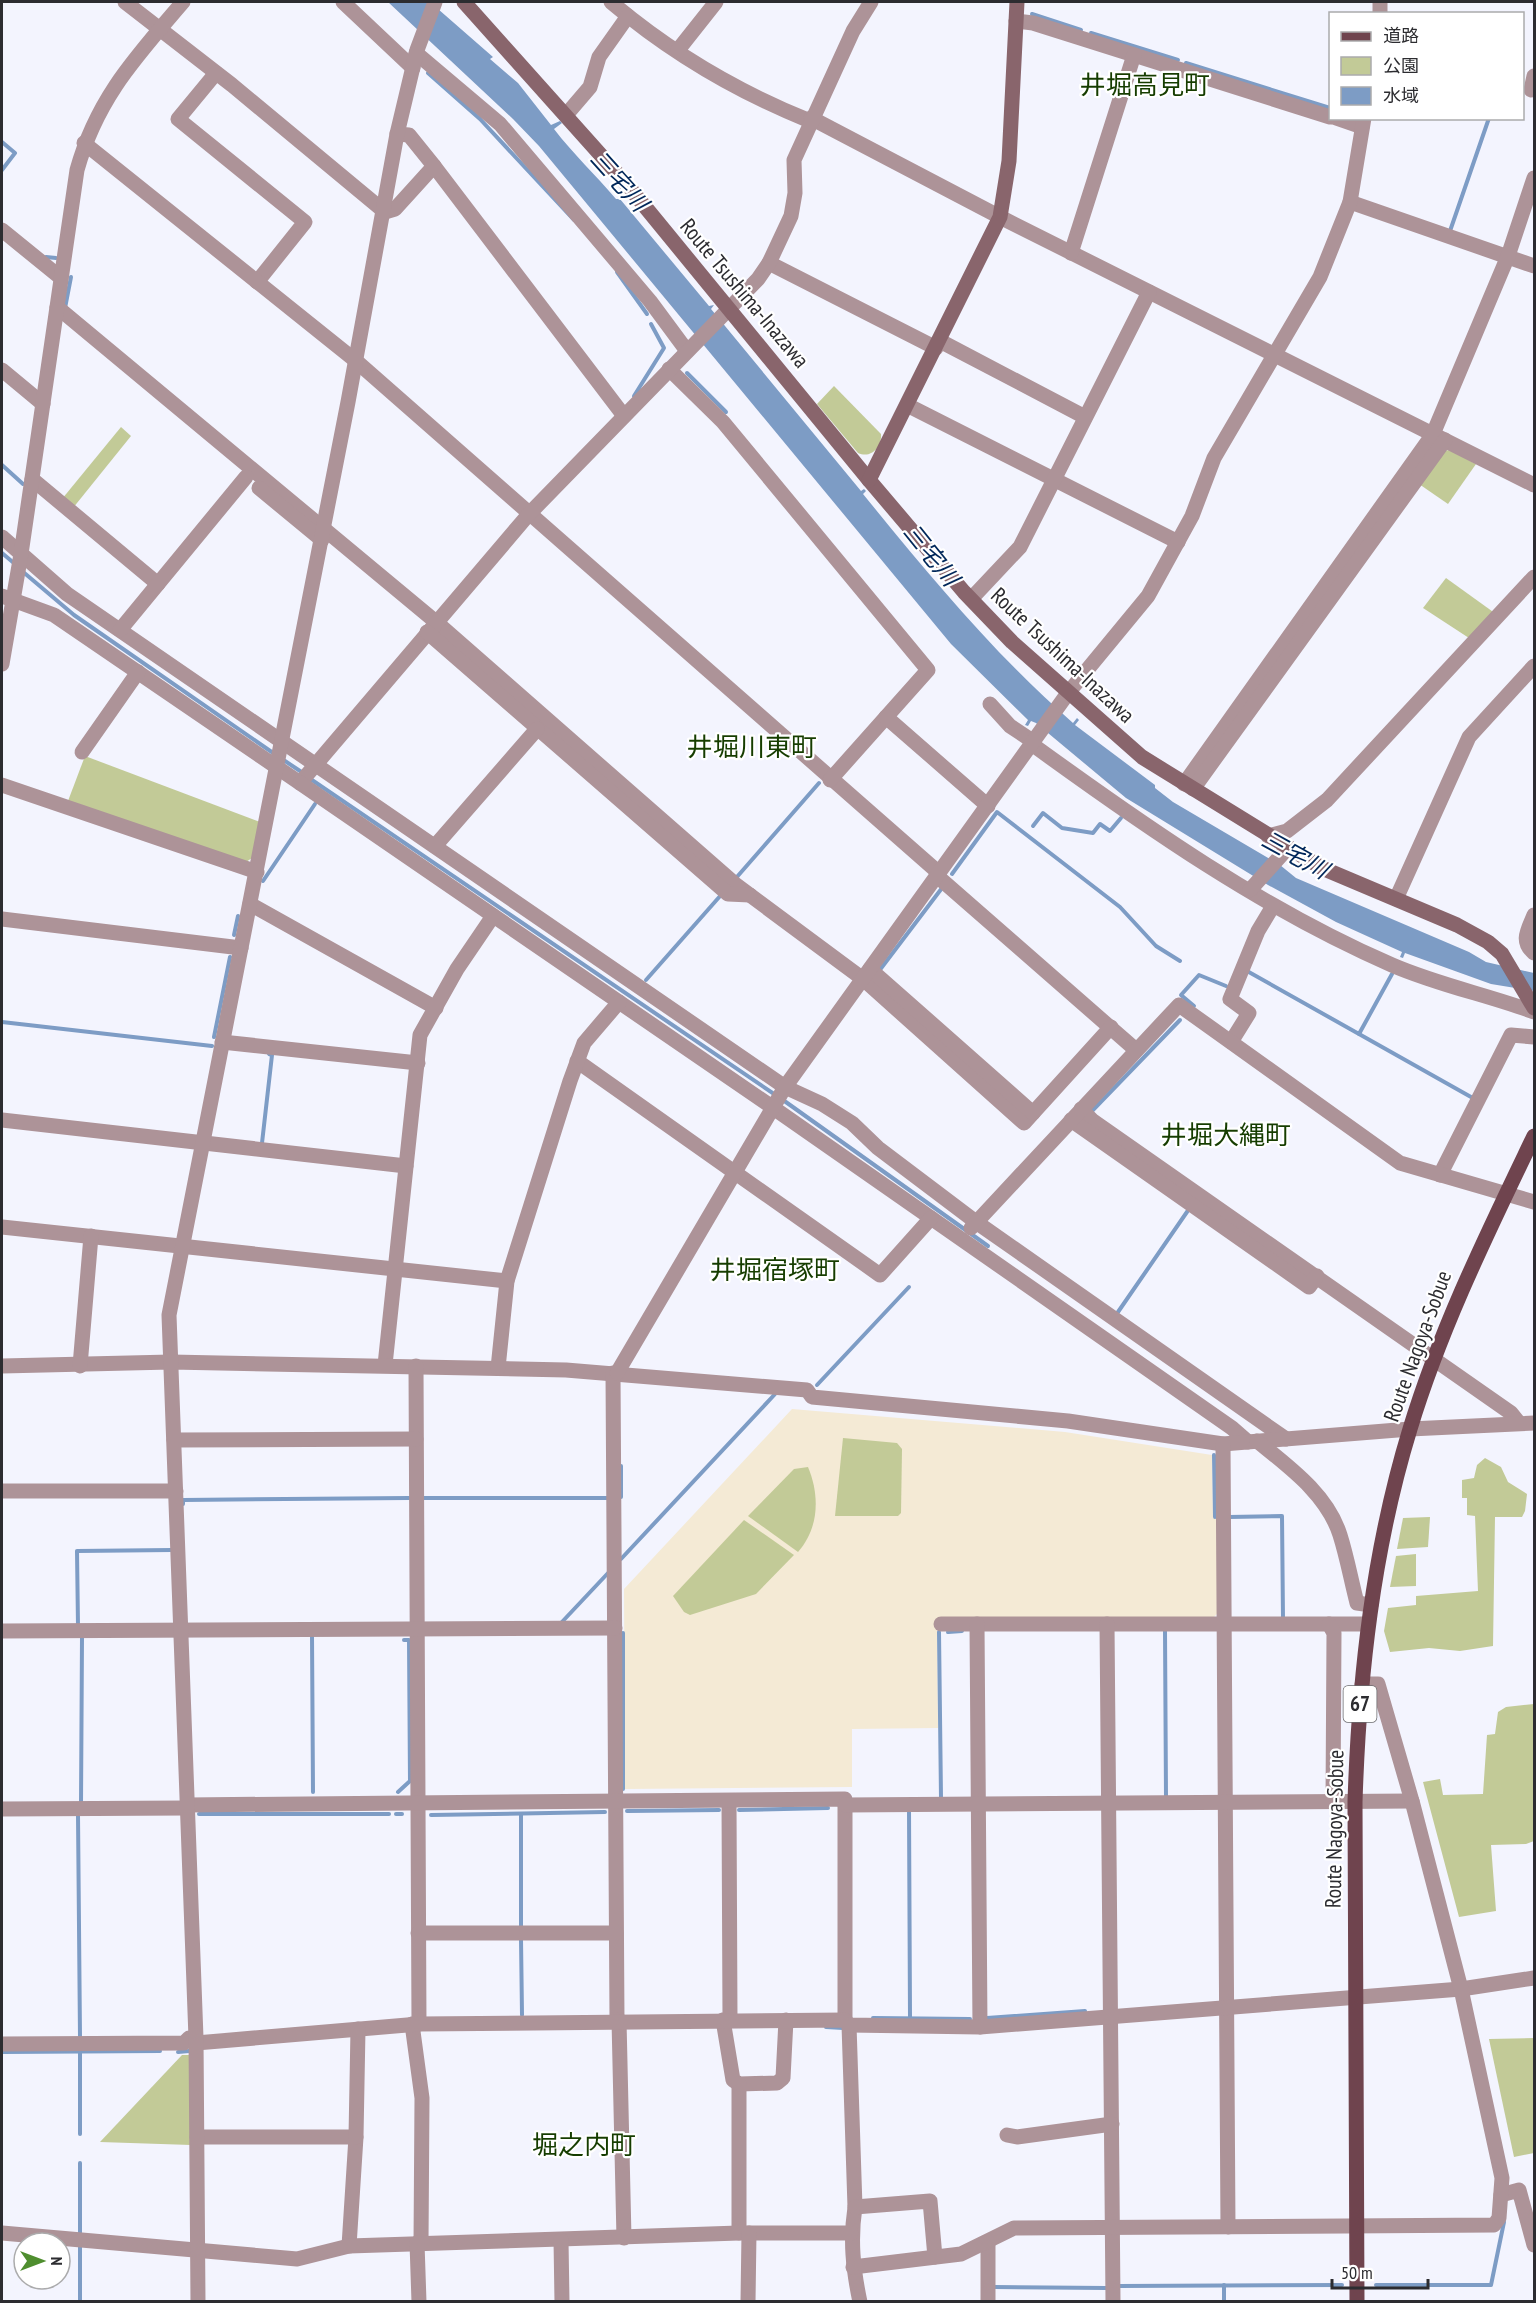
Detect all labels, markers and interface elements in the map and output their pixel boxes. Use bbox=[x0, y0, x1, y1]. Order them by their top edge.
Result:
legend bbox=[1329, 12, 1524, 120]
text: 道路 bbox=[1383, 24, 1419, 47]
text: 公園 bbox=[1383, 54, 1419, 77]
district label: 井堀高見町 bbox=[1080, 68, 1210, 101]
text: 水域 bbox=[1383, 84, 1419, 107]
water label: 三宅川 bbox=[584, 144, 657, 220]
street label: Route Tsushima-Inazawa bbox=[674, 213, 816, 373]
water label: 三宅川 bbox=[897, 517, 968, 595]
street label: Route Tsushima-Inazawa bbox=[985, 581, 1141, 729]
district label: 井堀川東町 bbox=[687, 730, 817, 763]
water label: 三宅川 bbox=[1256, 824, 1337, 887]
district label: 井堀大縄町 bbox=[1161, 1118, 1291, 1151]
district label: 井堀宿塚町 bbox=[710, 1253, 840, 1286]
street label: Route Nagoya-Sobue bbox=[1377, 1267, 1457, 1425]
road number: 67 bbox=[1344, 1686, 1376, 1722]
street label: Route Nagoya-Sobue bbox=[1319, 1750, 1349, 1908]
district label: 堀之内町 bbox=[532, 2128, 636, 2161]
north arrow bbox=[12, 2231, 72, 2291]
scale bar bbox=[1332, 2252, 1428, 2290]
text: N bbox=[47, 2257, 67, 2265]
text: 50 m bbox=[1341, 2261, 1373, 2284]

